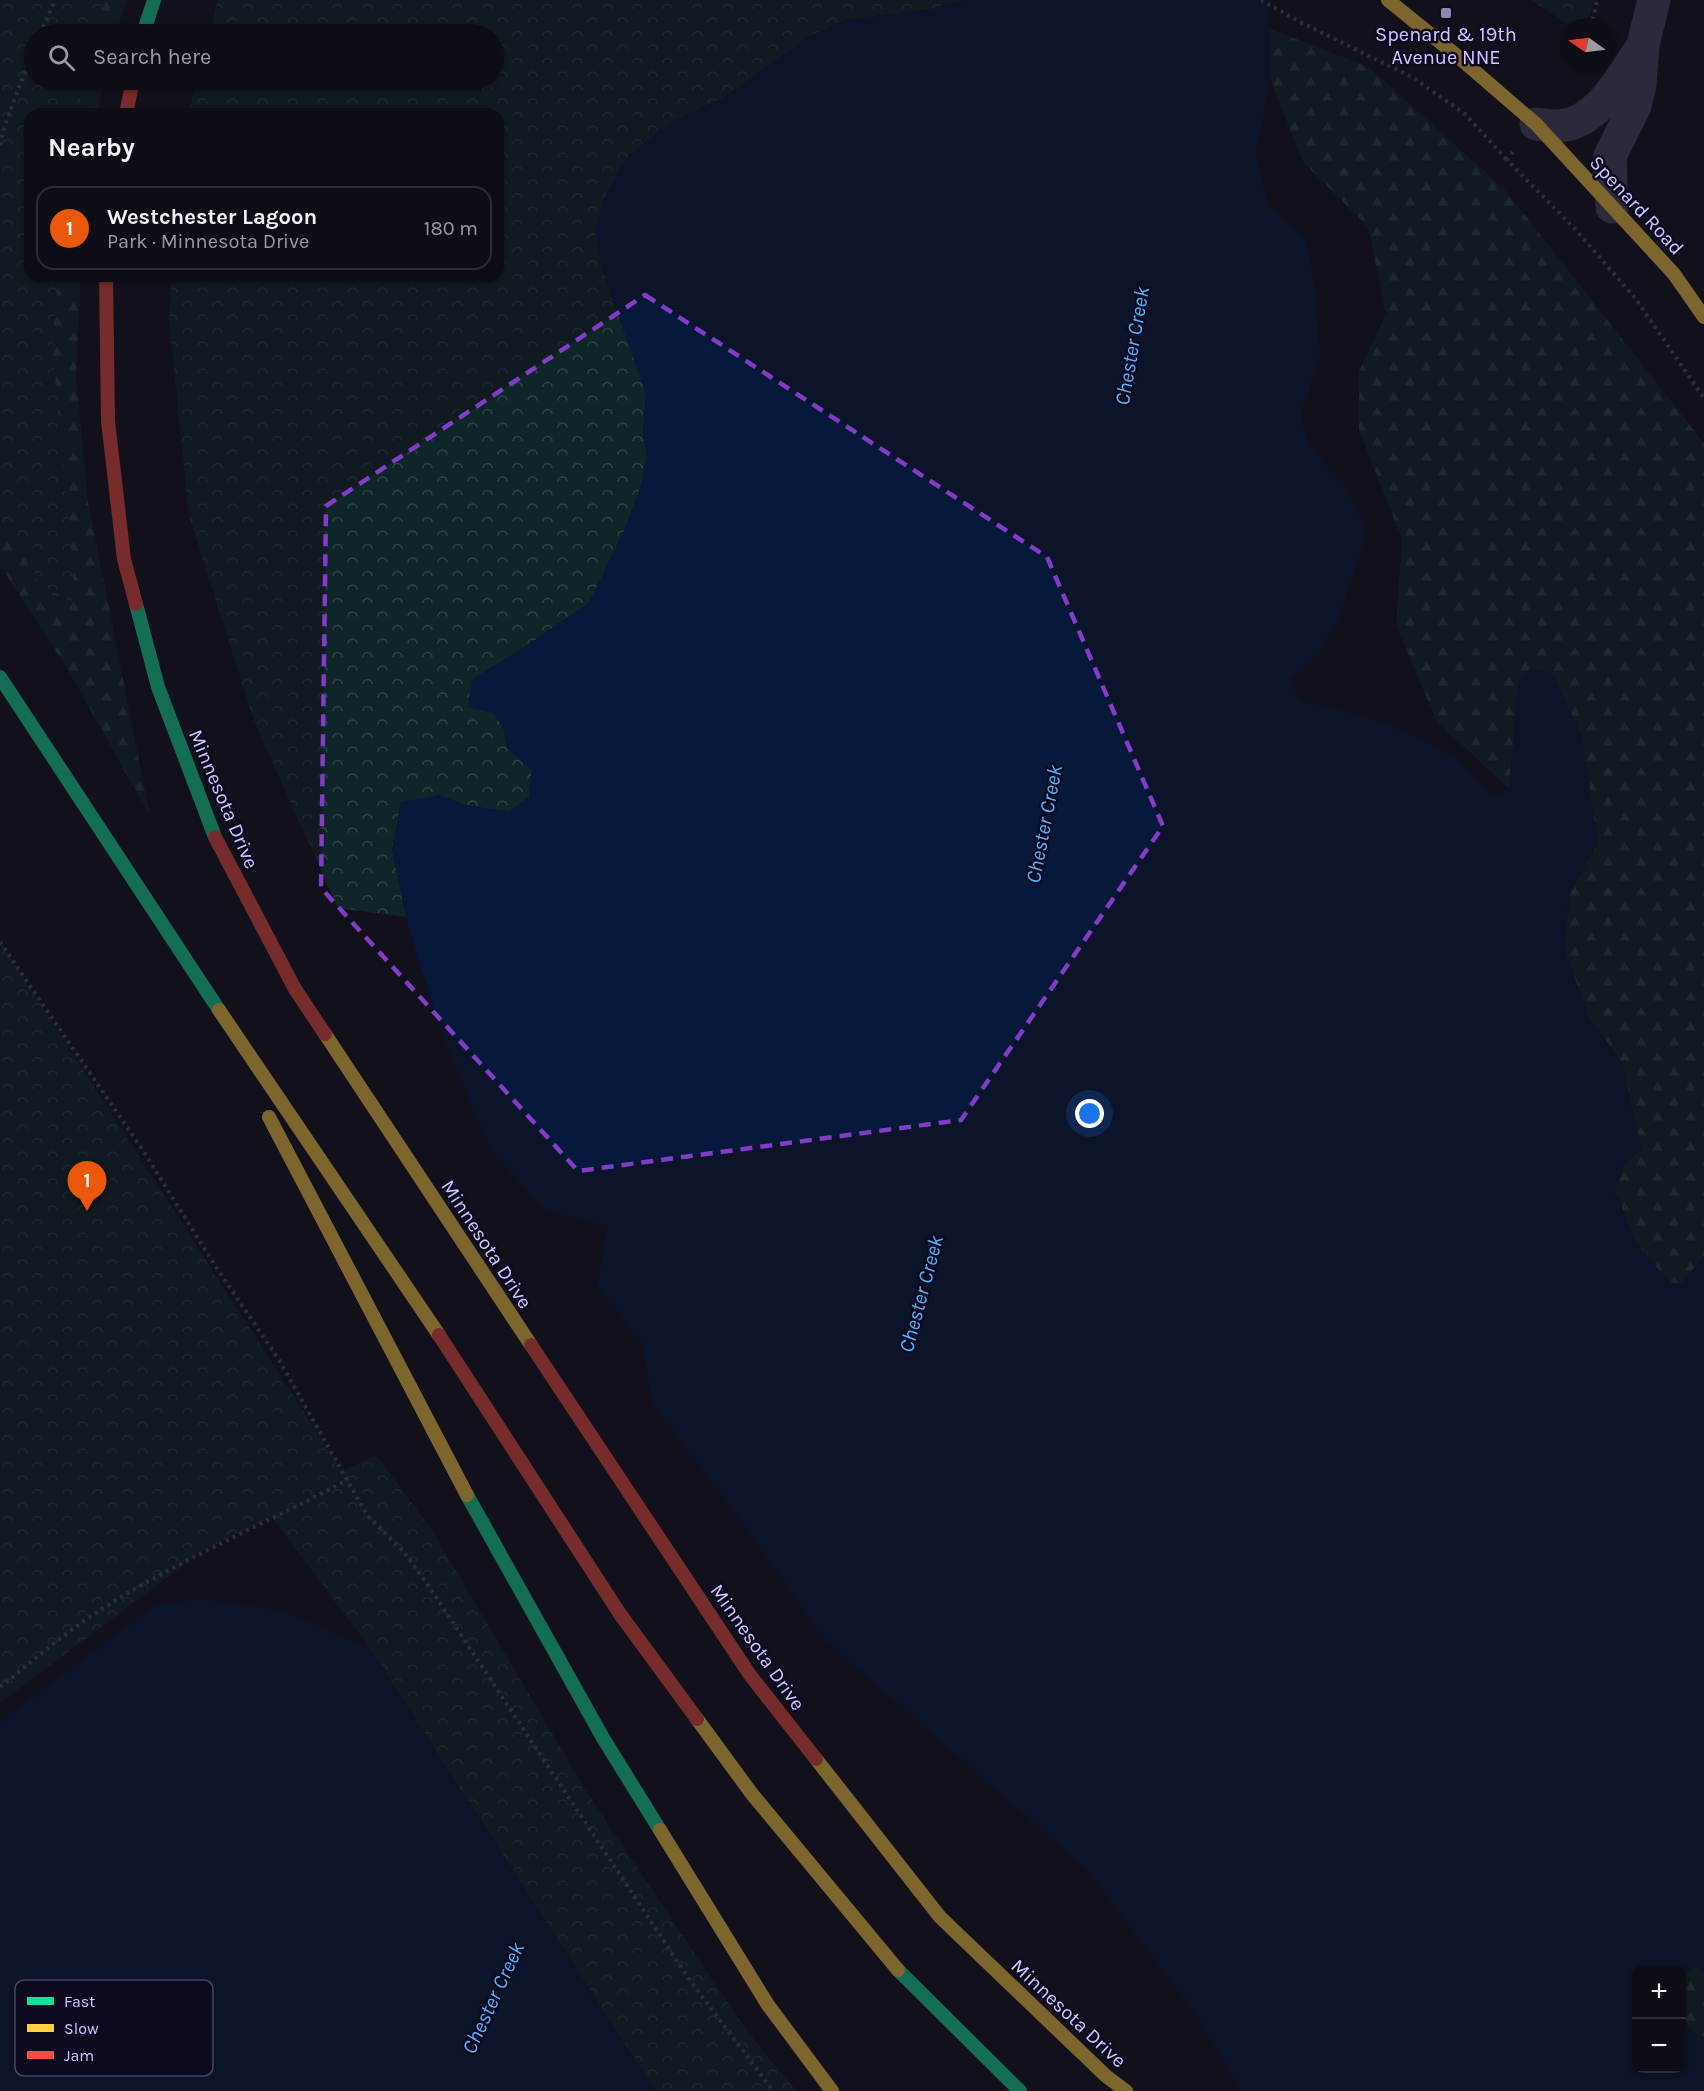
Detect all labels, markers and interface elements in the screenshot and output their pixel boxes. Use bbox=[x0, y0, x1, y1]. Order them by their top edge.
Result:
marker: Spenard & 19th Avenue NNE bbox=[1439, 6, 1453, 20]
north arrow bbox=[1560, 18, 1614, 72]
place label: Spenard & 19th Avenue NNE bbox=[1375, 23, 1517, 69]
search box bbox=[24, 24, 504, 90]
icon: search bbox=[45, 41, 78, 74]
text: Search here bbox=[93, 44, 211, 70]
text: Nearby bbox=[48, 132, 135, 163]
street label: Spenard Road bbox=[1585, 151, 1688, 260]
text: Westchester Lagoon bbox=[107, 204, 317, 230]
text: 1 bbox=[66, 217, 73, 240]
text: 180 m bbox=[424, 217, 478, 240]
text: Park · Minnesota Drive bbox=[107, 230, 309, 253]
water label: Chester Creek bbox=[1110, 284, 1154, 407]
street label: Minnesota Drive bbox=[184, 726, 263, 872]
water label: Chester Creek bbox=[1021, 762, 1067, 885]
your location bbox=[1075, 1099, 1104, 1128]
pin: 1 bbox=[68, 1162, 106, 1211]
street label: Minnesota Drive bbox=[436, 1176, 537, 1313]
water label: Chester Creek bbox=[894, 1233, 948, 1355]
street label: Minnesota Drive bbox=[706, 1580, 810, 1715]
water label: Chester Creek bbox=[457, 1938, 529, 2057]
street label: Minnesota Drive bbox=[1006, 1954, 1131, 2072]
map controls bbox=[1632, 1965, 1686, 2073]
button: + bbox=[1632, 1965, 1686, 2019]
legend bbox=[15, 1980, 213, 2076]
text: Fast bbox=[64, 1992, 95, 2011]
text: Slow bbox=[64, 2019, 99, 2038]
button: − bbox=[1632, 2019, 1686, 2073]
text: Jam bbox=[64, 2046, 94, 2065]

